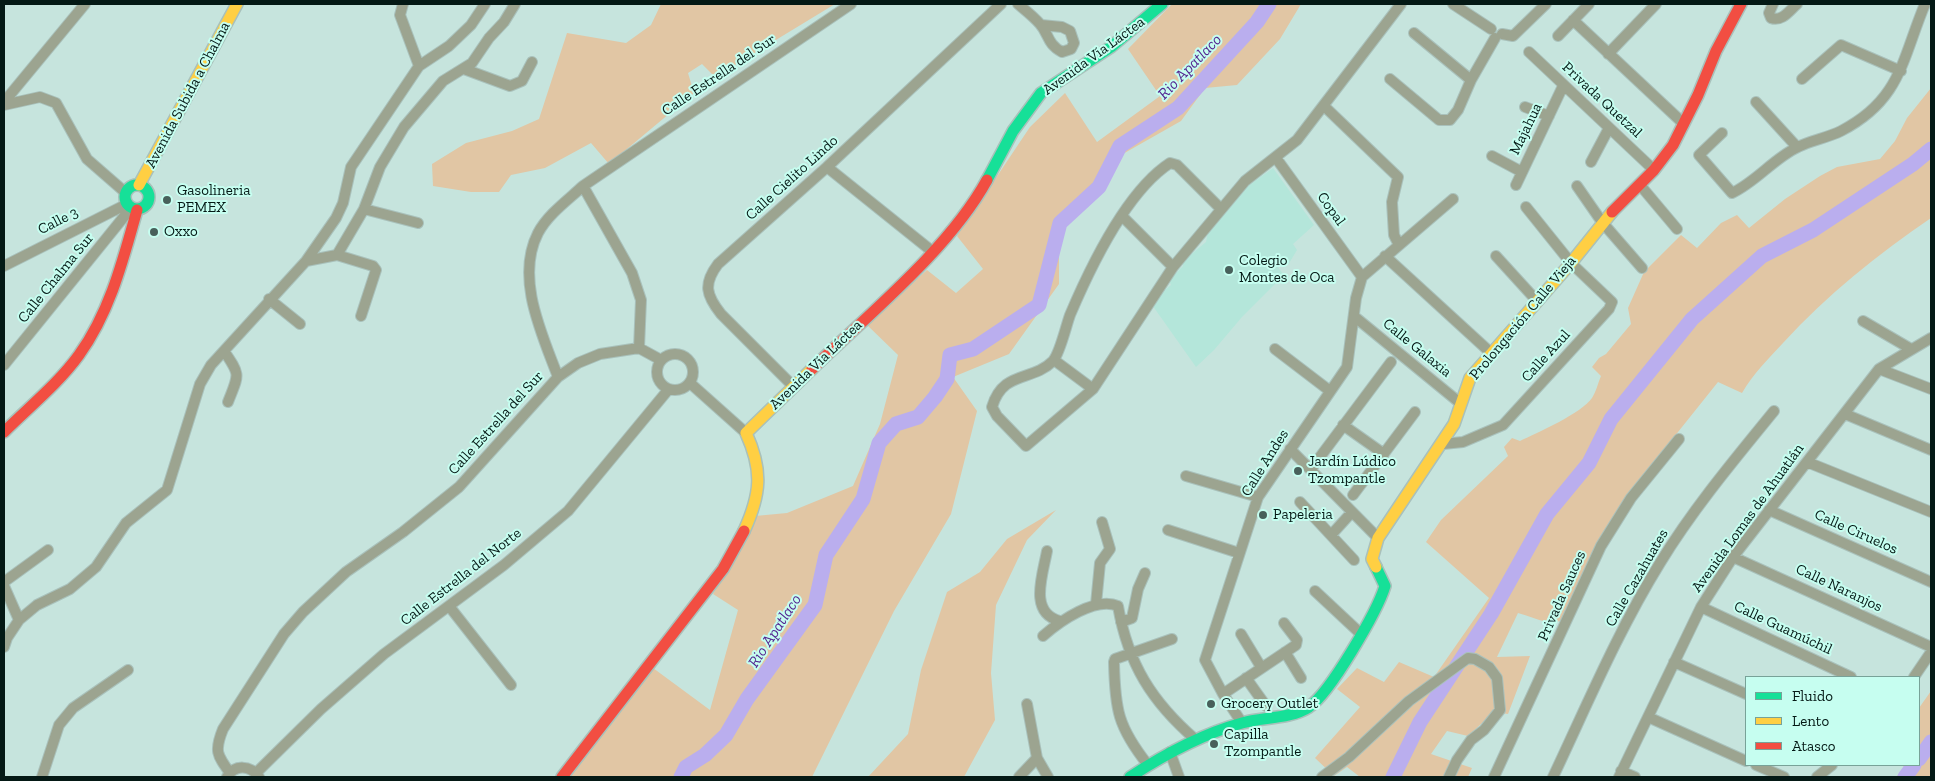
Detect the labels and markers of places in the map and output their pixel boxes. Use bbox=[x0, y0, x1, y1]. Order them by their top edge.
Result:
place label: Gasolineria PEMEX bbox=[177, 182, 250, 217]
marker: Gasolineria PEMEX bbox=[161, 194, 173, 206]
place label: Oxxo bbox=[164, 223, 198, 241]
marker: Oxxo bbox=[148, 226, 160, 238]
place label: Colegio Montes de Oca bbox=[1239, 252, 1335, 287]
marker: Colegio Montes de Oca bbox=[1223, 264, 1235, 276]
place label: Jardín Lúdico Tzompantle bbox=[1308, 453, 1396, 488]
marker: Jardín Lúdico Tzompantle bbox=[1292, 465, 1304, 477]
place label: Papeleria bbox=[1273, 506, 1333, 524]
marker: Papeleria bbox=[1257, 509, 1269, 521]
place label: Grocery Outlet bbox=[1221, 695, 1318, 713]
marker: Grocery Outlet bbox=[1205, 698, 1217, 710]
place label: Capilla Tzompantle bbox=[1224, 726, 1301, 761]
marker: Capilla Tzompantle bbox=[1208, 738, 1220, 750]

